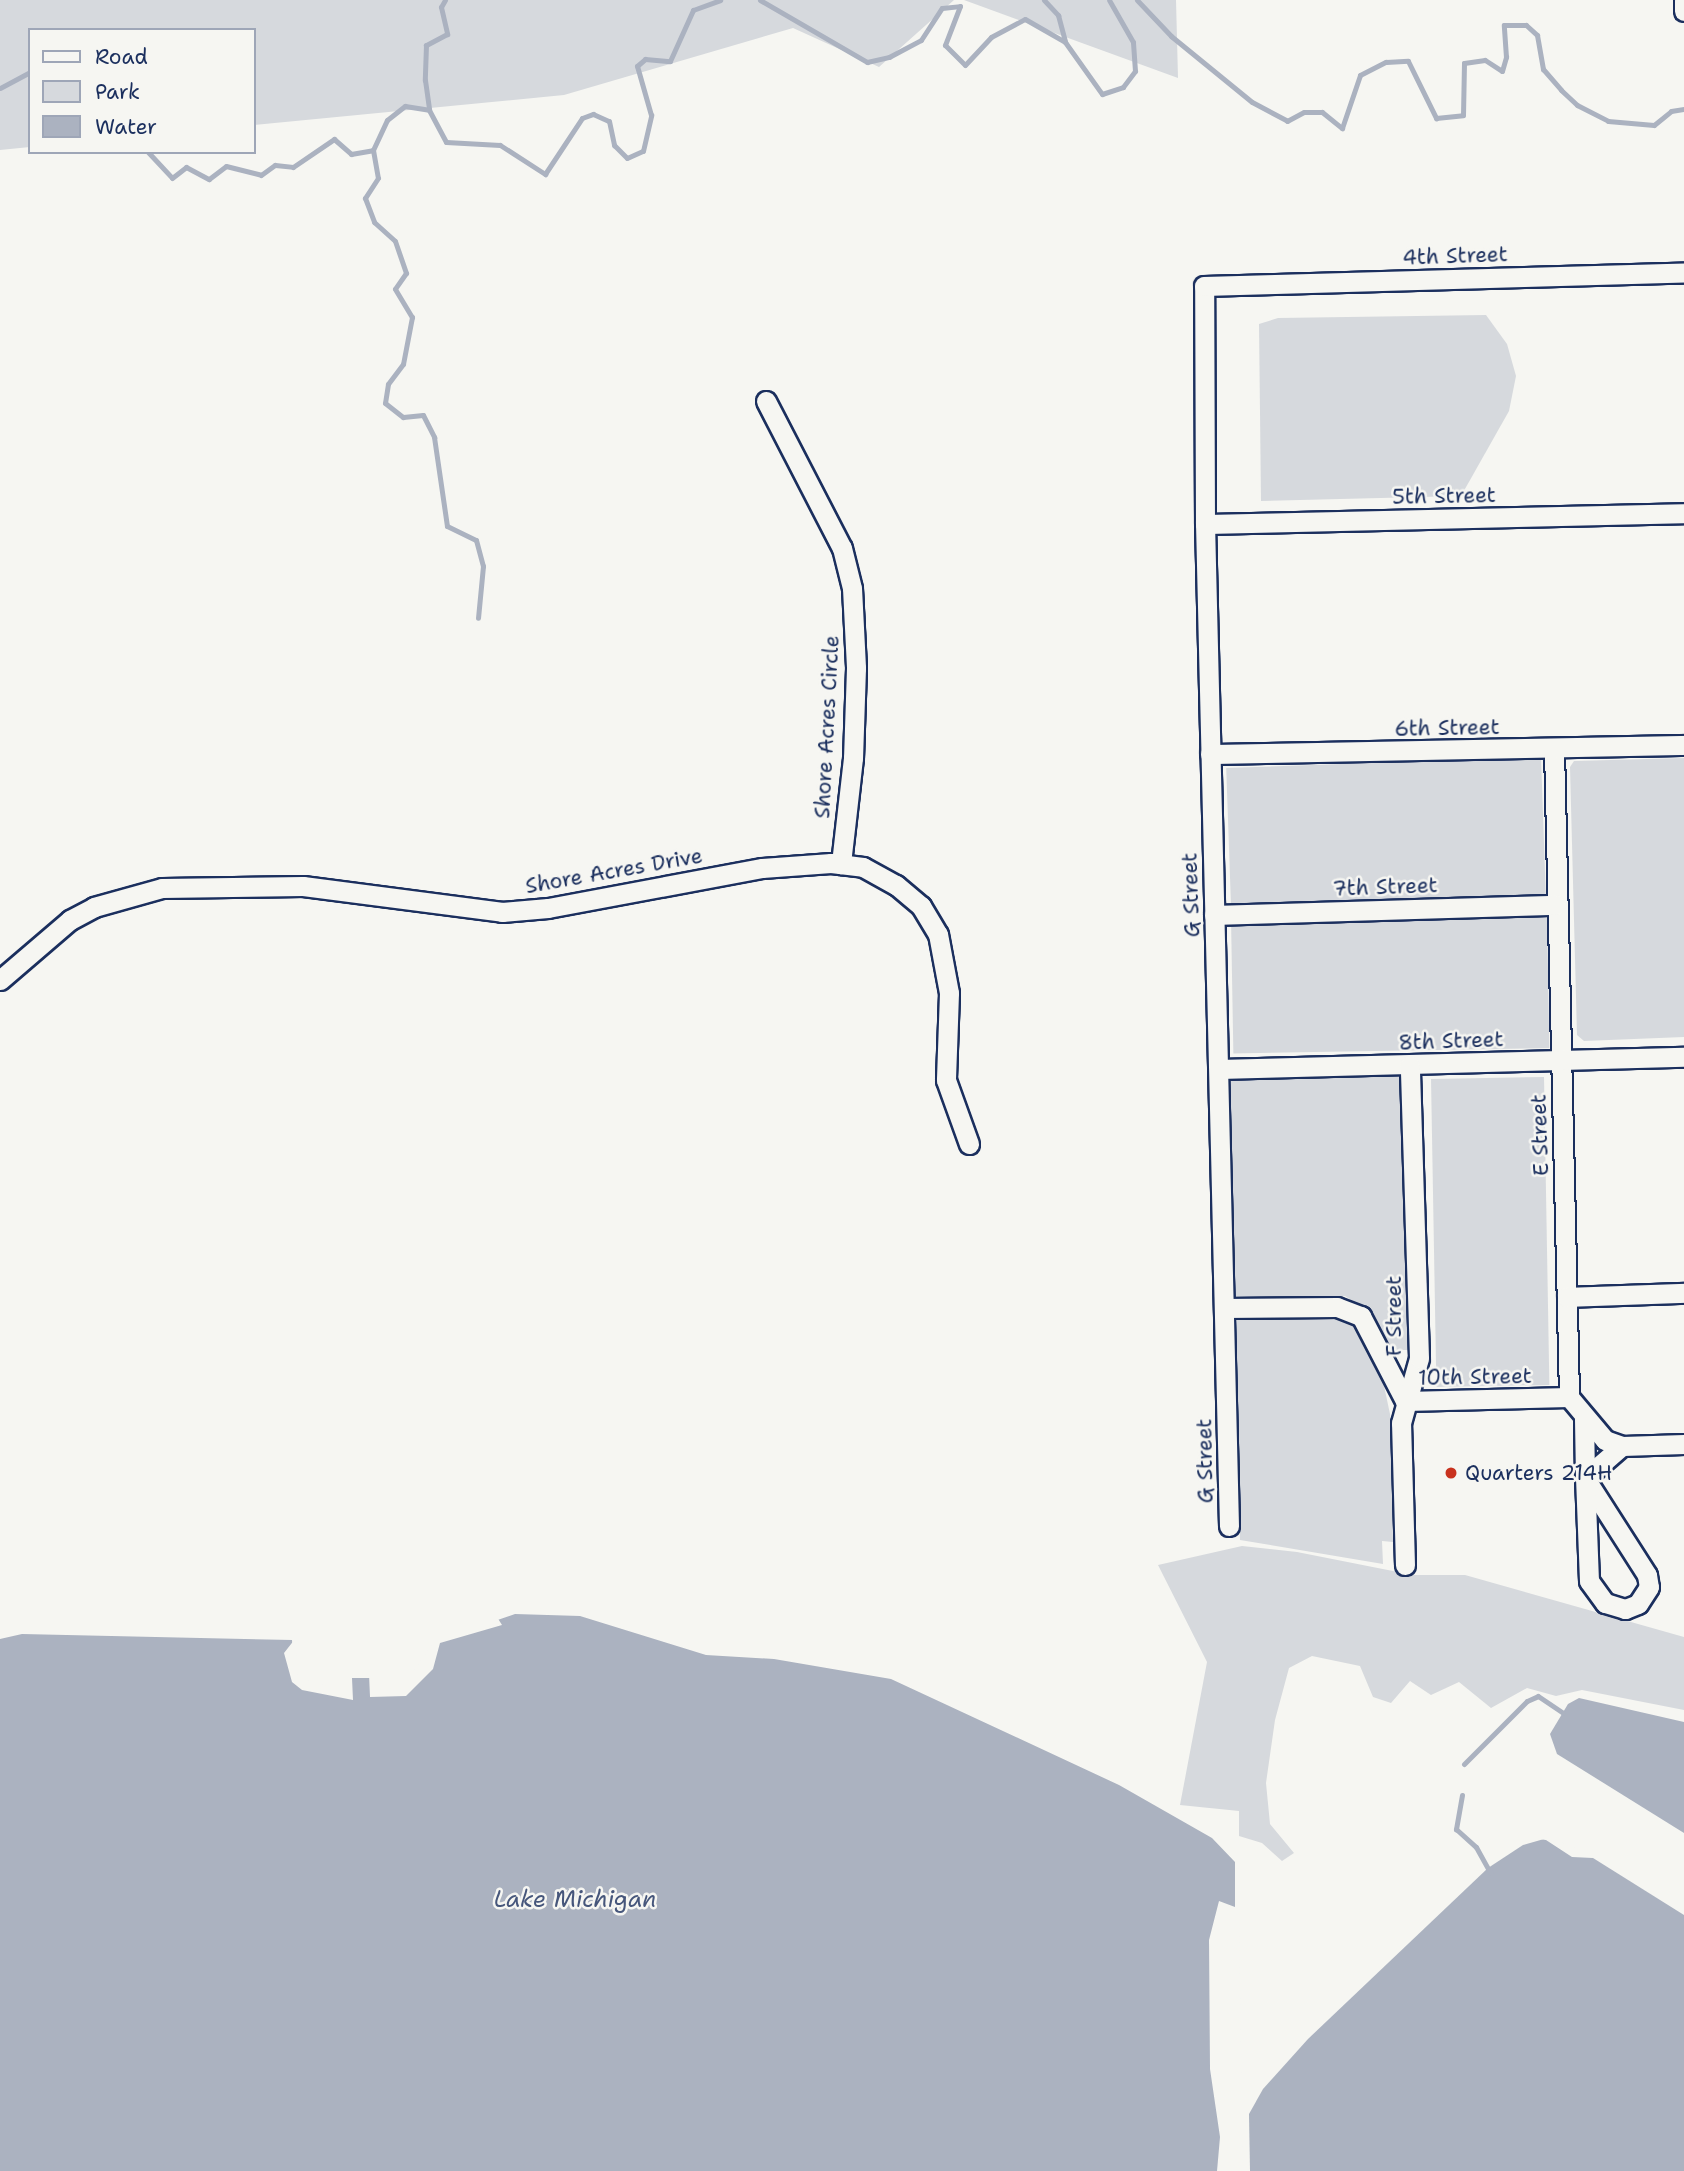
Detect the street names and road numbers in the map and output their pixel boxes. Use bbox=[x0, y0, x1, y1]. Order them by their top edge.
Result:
street label: 4th Street bbox=[1402, 242, 1508, 270]
street label: 5th Street bbox=[1392, 482, 1496, 510]
street label: Shore Acres Circle bbox=[810, 635, 844, 819]
street label: 6th Street bbox=[1394, 714, 1500, 742]
street label: Shore Acres Drive bbox=[523, 843, 705, 899]
street label: G Street bbox=[1177, 852, 1205, 938]
street label: 7th Street bbox=[1332, 873, 1438, 901]
street label: 8th Street bbox=[1398, 1027, 1504, 1055]
street label: E Street bbox=[1526, 1094, 1554, 1176]
street label: F Street bbox=[1381, 1276, 1407, 1356]
street label: 10th Street bbox=[1418, 1363, 1532, 1391]
street label: G Street bbox=[1192, 1418, 1218, 1504]

